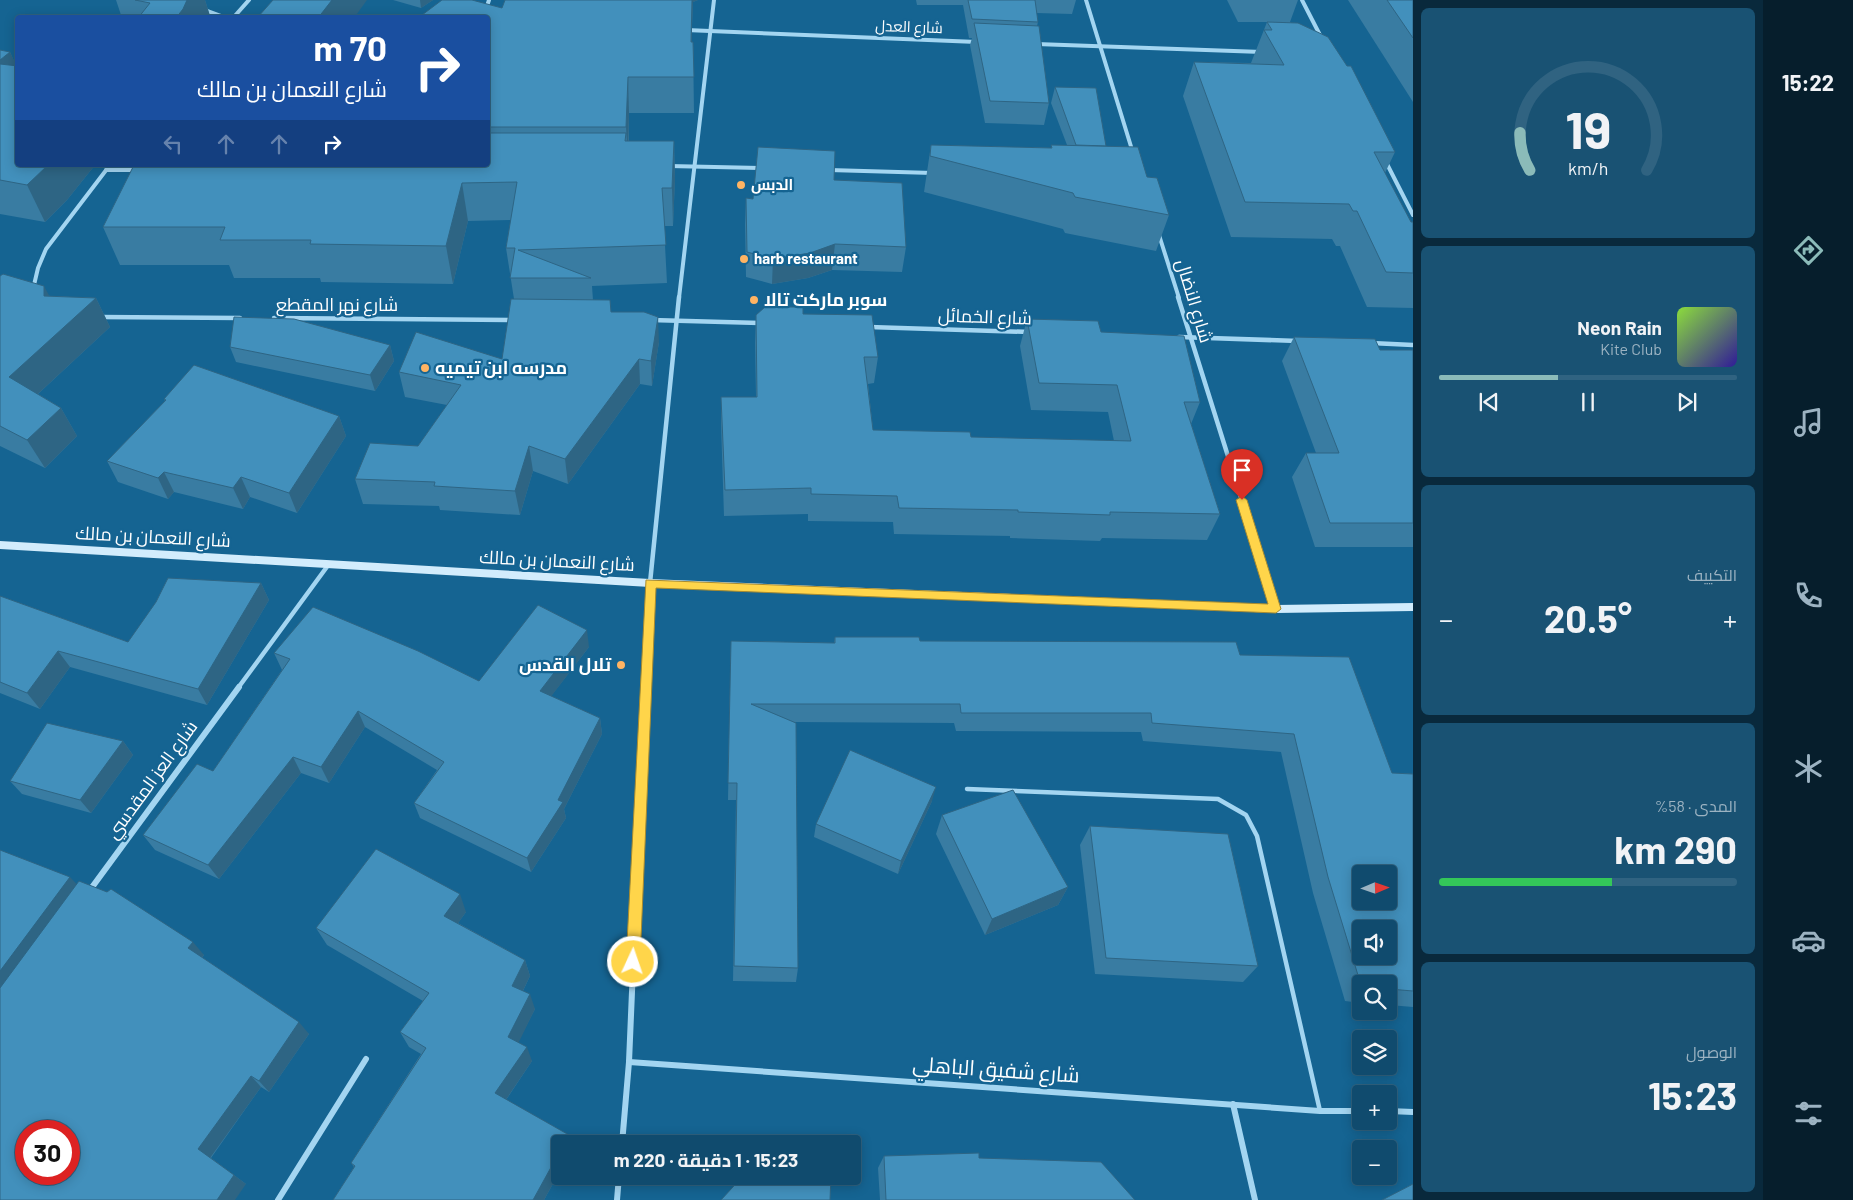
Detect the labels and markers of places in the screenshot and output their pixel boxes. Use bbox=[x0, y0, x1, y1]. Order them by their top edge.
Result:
place label: الدبس bbox=[751, 175, 793, 194]
marker: الدبس bbox=[735, 179, 747, 191]
place label: harb restaurant bbox=[754, 249, 858, 267]
marker: harb restaurant bbox=[738, 253, 750, 265]
place label: سوبر ماركت تالا bbox=[764, 288, 887, 311]
marker: سوبر ماركت تالا bbox=[748, 294, 760, 306]
place label: مدرسه ابن تيميه bbox=[435, 356, 567, 379]
marker: مدرسه ابن تيميه bbox=[419, 362, 431, 374]
pin bbox=[1221, 449, 1263, 500]
place label: تلال القدس bbox=[519, 653, 611, 676]
marker: تلال القدس bbox=[615, 659, 627, 671]

